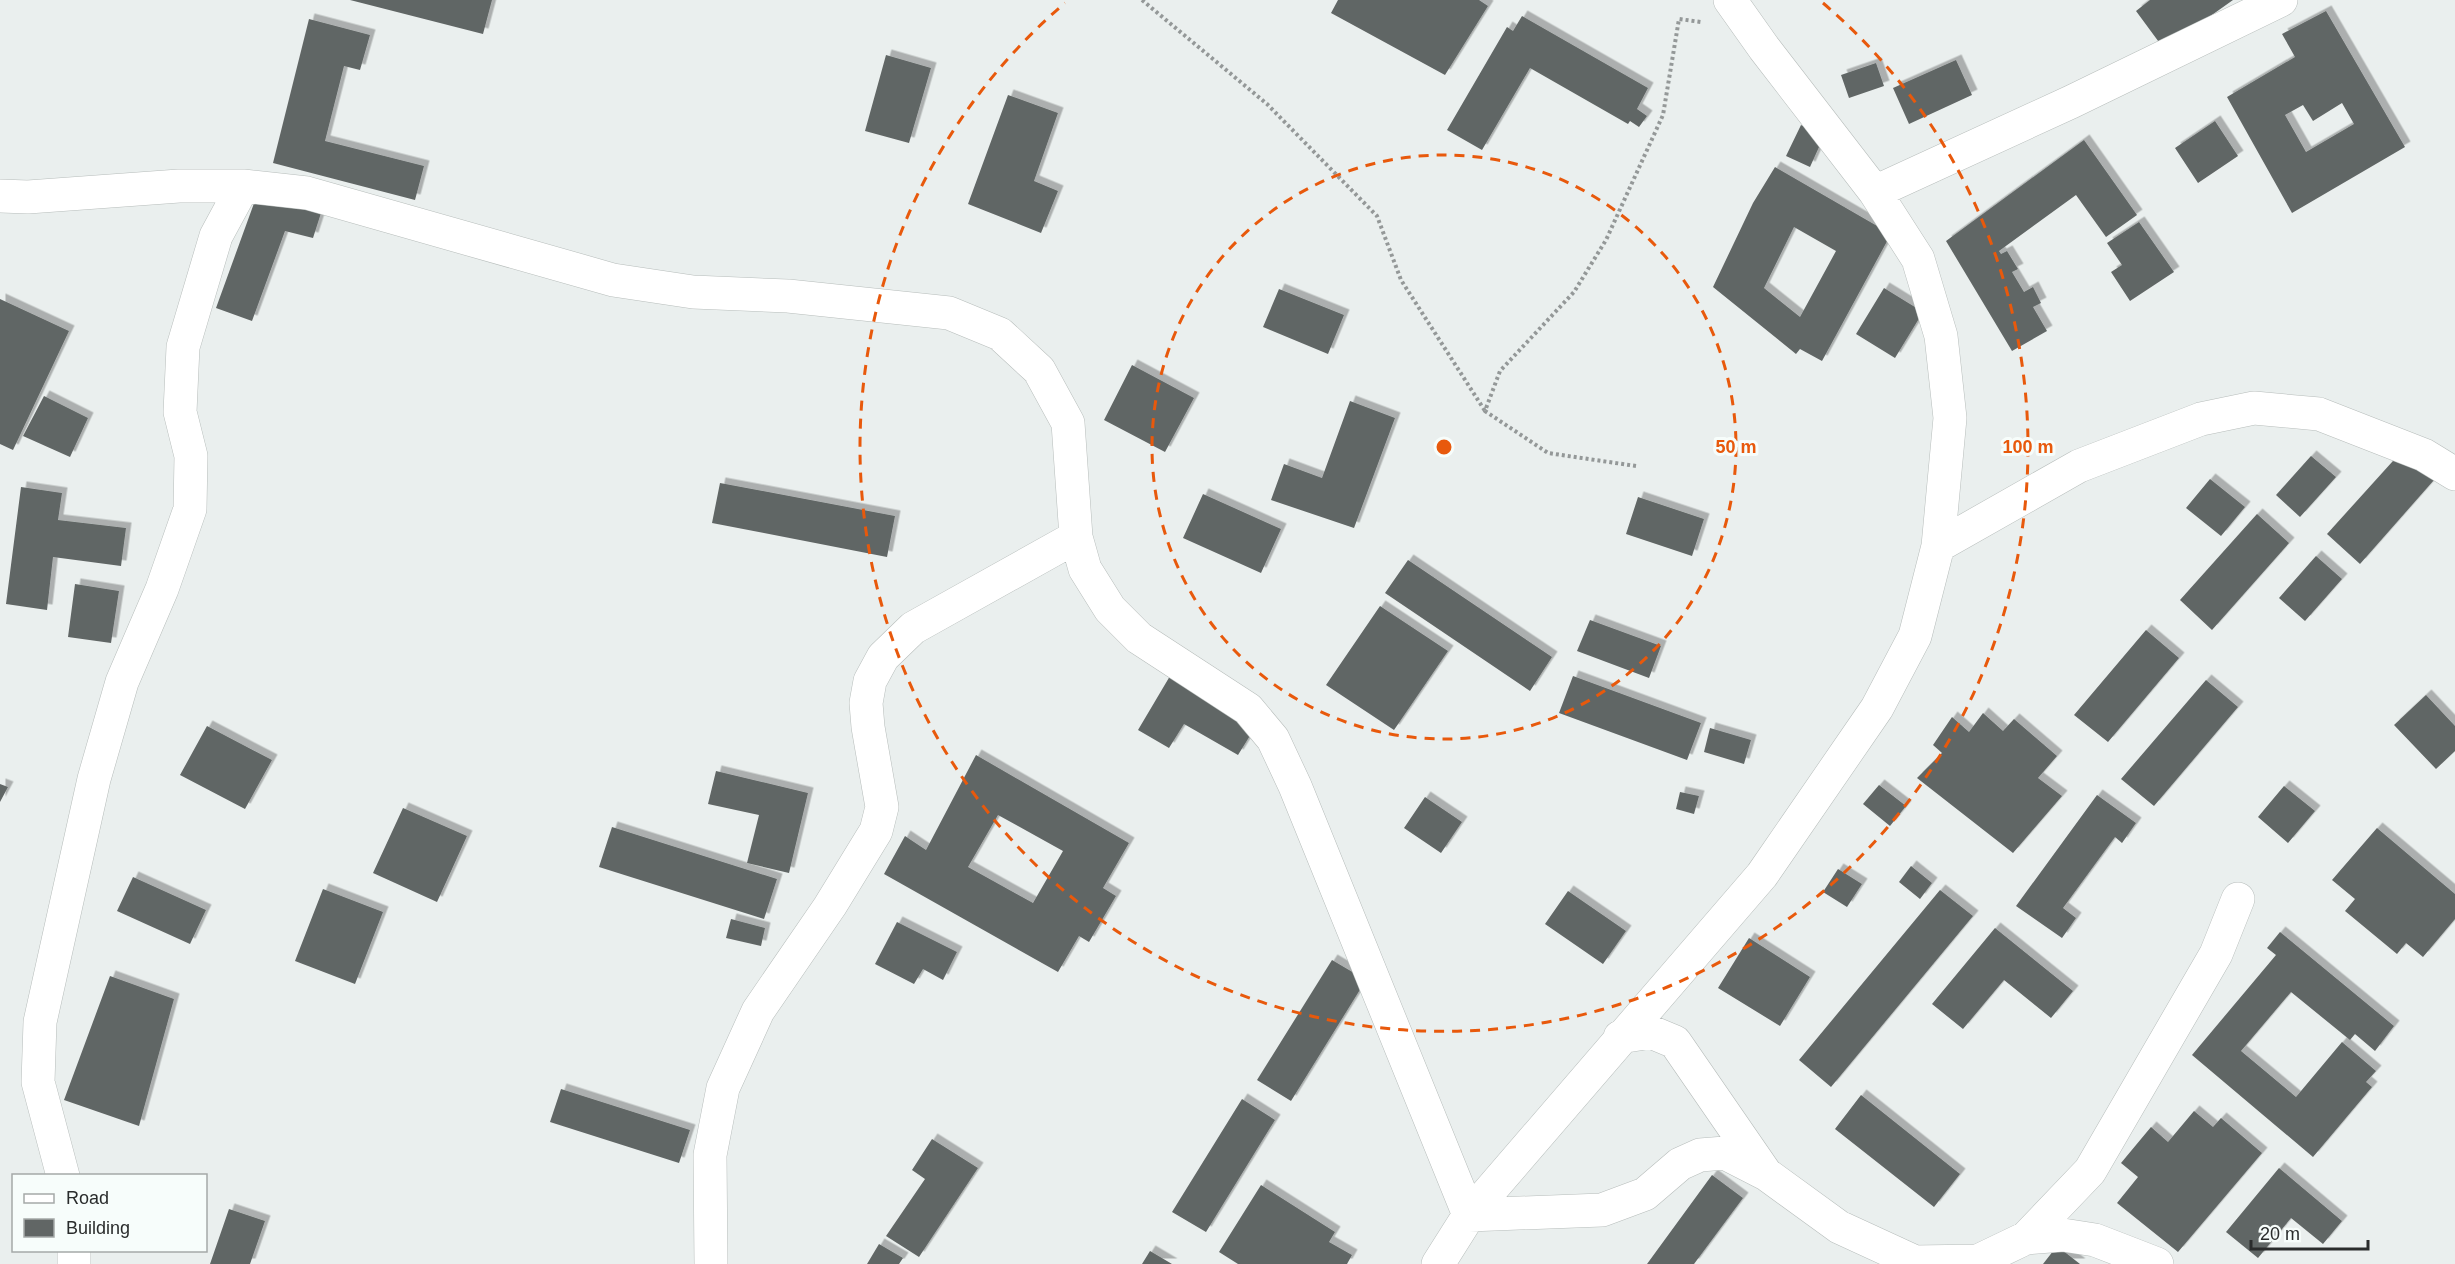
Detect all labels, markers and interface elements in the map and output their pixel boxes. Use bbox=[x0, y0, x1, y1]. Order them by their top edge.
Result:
centre of rings bbox=[1434, 437, 1454, 457]
text: 50 m bbox=[1715, 437, 1757, 457]
text: 100 m bbox=[2002, 437, 2054, 457]
legend bbox=[12, 1174, 207, 1252]
text: Road bbox=[66, 1188, 109, 1208]
scale bar bbox=[2251, 1213, 2368, 1251]
text: Building bbox=[66, 1218, 130, 1238]
text: 20 m bbox=[2260, 1224, 2300, 1244]

